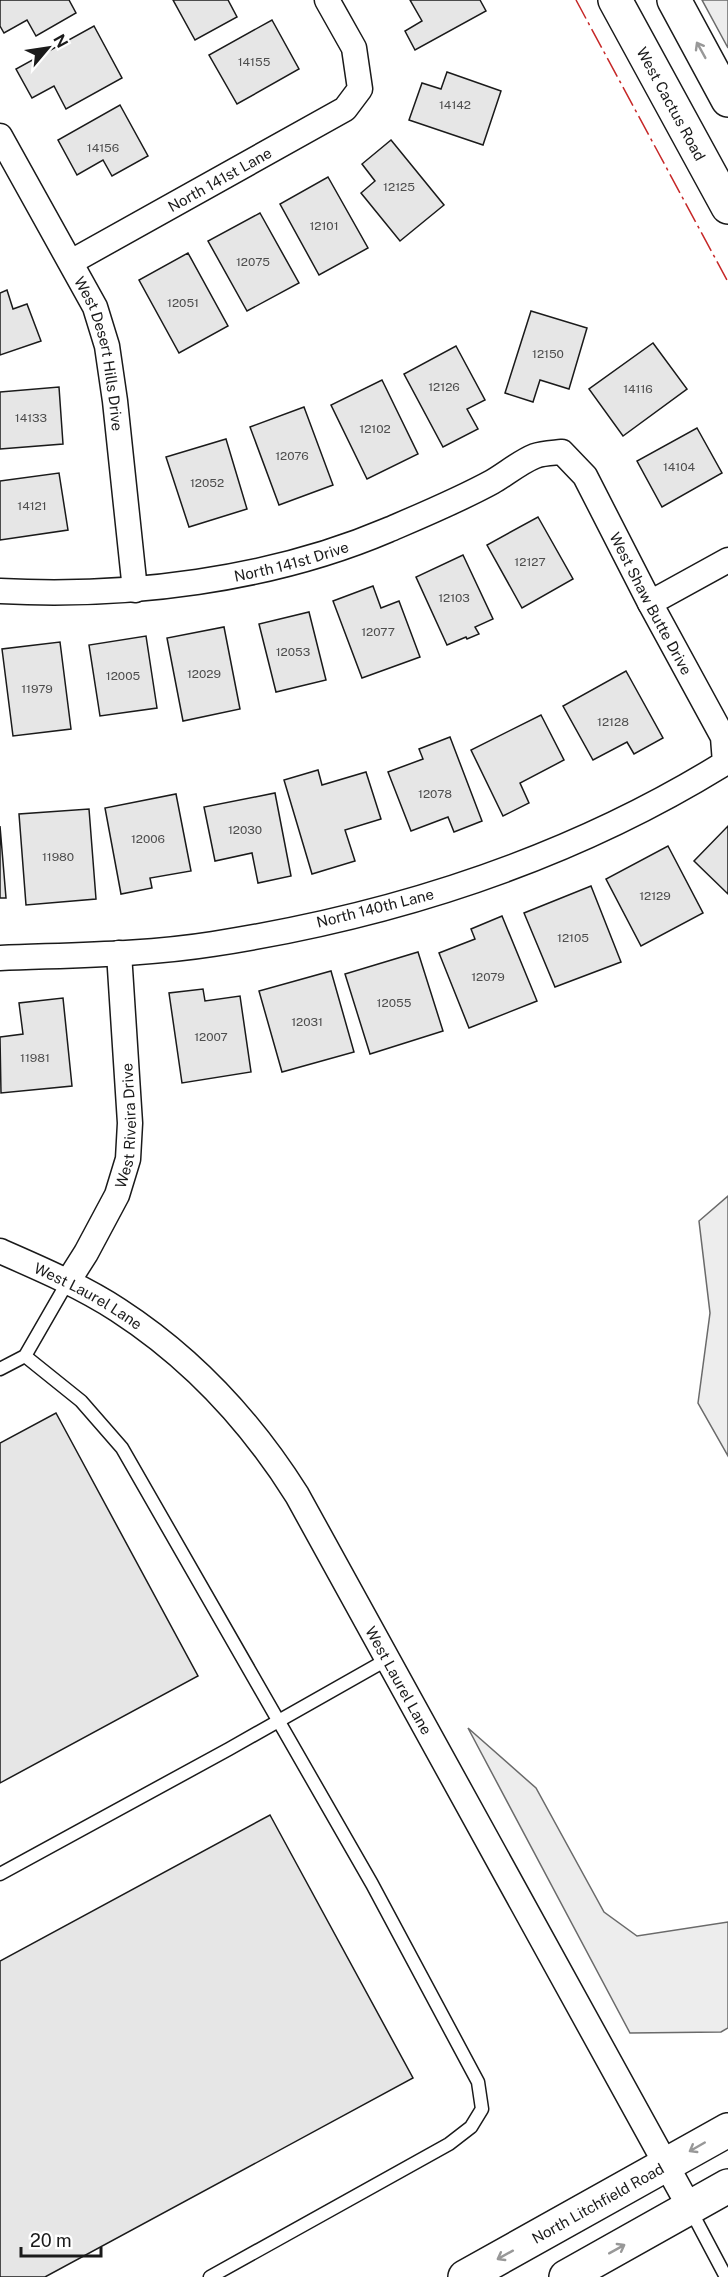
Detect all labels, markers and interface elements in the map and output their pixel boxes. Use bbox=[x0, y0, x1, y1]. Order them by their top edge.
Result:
north arrow bbox=[18, 18, 78, 78]
text: N bbox=[49, 31, 72, 51]
one-way arrow bbox=[695, 42, 707, 59]
street label: West Cactus Road bbox=[634, 44, 709, 163]
house number: 14155 bbox=[238, 55, 271, 69]
house number: 14142 bbox=[439, 98, 471, 112]
house number: 14156 bbox=[87, 141, 119, 155]
street label: North 141st Lane bbox=[165, 143, 274, 215]
house number: 12125 bbox=[383, 180, 415, 194]
house number: 12101 bbox=[309, 219, 339, 233]
house number: 12075 bbox=[236, 255, 270, 269]
street label: West Desert Hills Drive bbox=[71, 273, 127, 432]
house number: 12051 bbox=[167, 296, 199, 310]
house number: 12150 bbox=[532, 347, 564, 361]
house number: 12126 bbox=[428, 380, 460, 394]
house number: 14116 bbox=[623, 382, 653, 396]
house number: 14133 bbox=[15, 411, 47, 425]
house number: 12102 bbox=[359, 422, 391, 436]
house number: 12076 bbox=[275, 449, 309, 463]
house number: 14104 bbox=[663, 460, 696, 474]
house number: 12052 bbox=[190, 476, 224, 490]
house number: 14121 bbox=[17, 499, 47, 513]
street label: West Shaw Butte Drive bbox=[607, 529, 696, 677]
street label: North 141st Drive bbox=[232, 538, 351, 584]
house number: 12127 bbox=[514, 555, 546, 569]
house number: 12103 bbox=[438, 591, 470, 605]
house number: 12077 bbox=[361, 625, 395, 639]
house number: 12053 bbox=[276, 645, 310, 659]
house number: 12029 bbox=[187, 667, 221, 681]
house number: 12005 bbox=[106, 669, 140, 683]
house number: 11979 bbox=[21, 682, 53, 696]
house number: 12128 bbox=[597, 715, 629, 729]
house number: 12078 bbox=[418, 787, 452, 801]
house number: 12030 bbox=[228, 823, 262, 837]
house number: 12006 bbox=[131, 832, 165, 846]
house number: 11980 bbox=[42, 850, 74, 864]
street label: North 140th Lane bbox=[315, 885, 435, 931]
house number: 12129 bbox=[639, 889, 671, 903]
house number: 12105 bbox=[557, 931, 589, 945]
house number: 12079 bbox=[471, 970, 505, 984]
house number: 12055 bbox=[377, 996, 412, 1010]
house number: 12031 bbox=[291, 1015, 323, 1029]
house number: 12007 bbox=[194, 1030, 228, 1044]
house number: 11981 bbox=[20, 1051, 50, 1065]
street label: West Riveira Drive bbox=[111, 1063, 139, 1190]
street label: West Laurel Lane bbox=[32, 1259, 146, 1332]
street label: West Laurel Lane bbox=[362, 1623, 436, 1737]
one-way arrow bbox=[689, 2141, 706, 2153]
street label: North Litchfield Road bbox=[529, 2159, 667, 2246]
scale bar bbox=[21, 2220, 100, 2258]
text: 20 m bbox=[30, 2230, 72, 2251]
one-way arrow bbox=[608, 2242, 625, 2254]
one-way arrow bbox=[497, 2249, 514, 2261]

